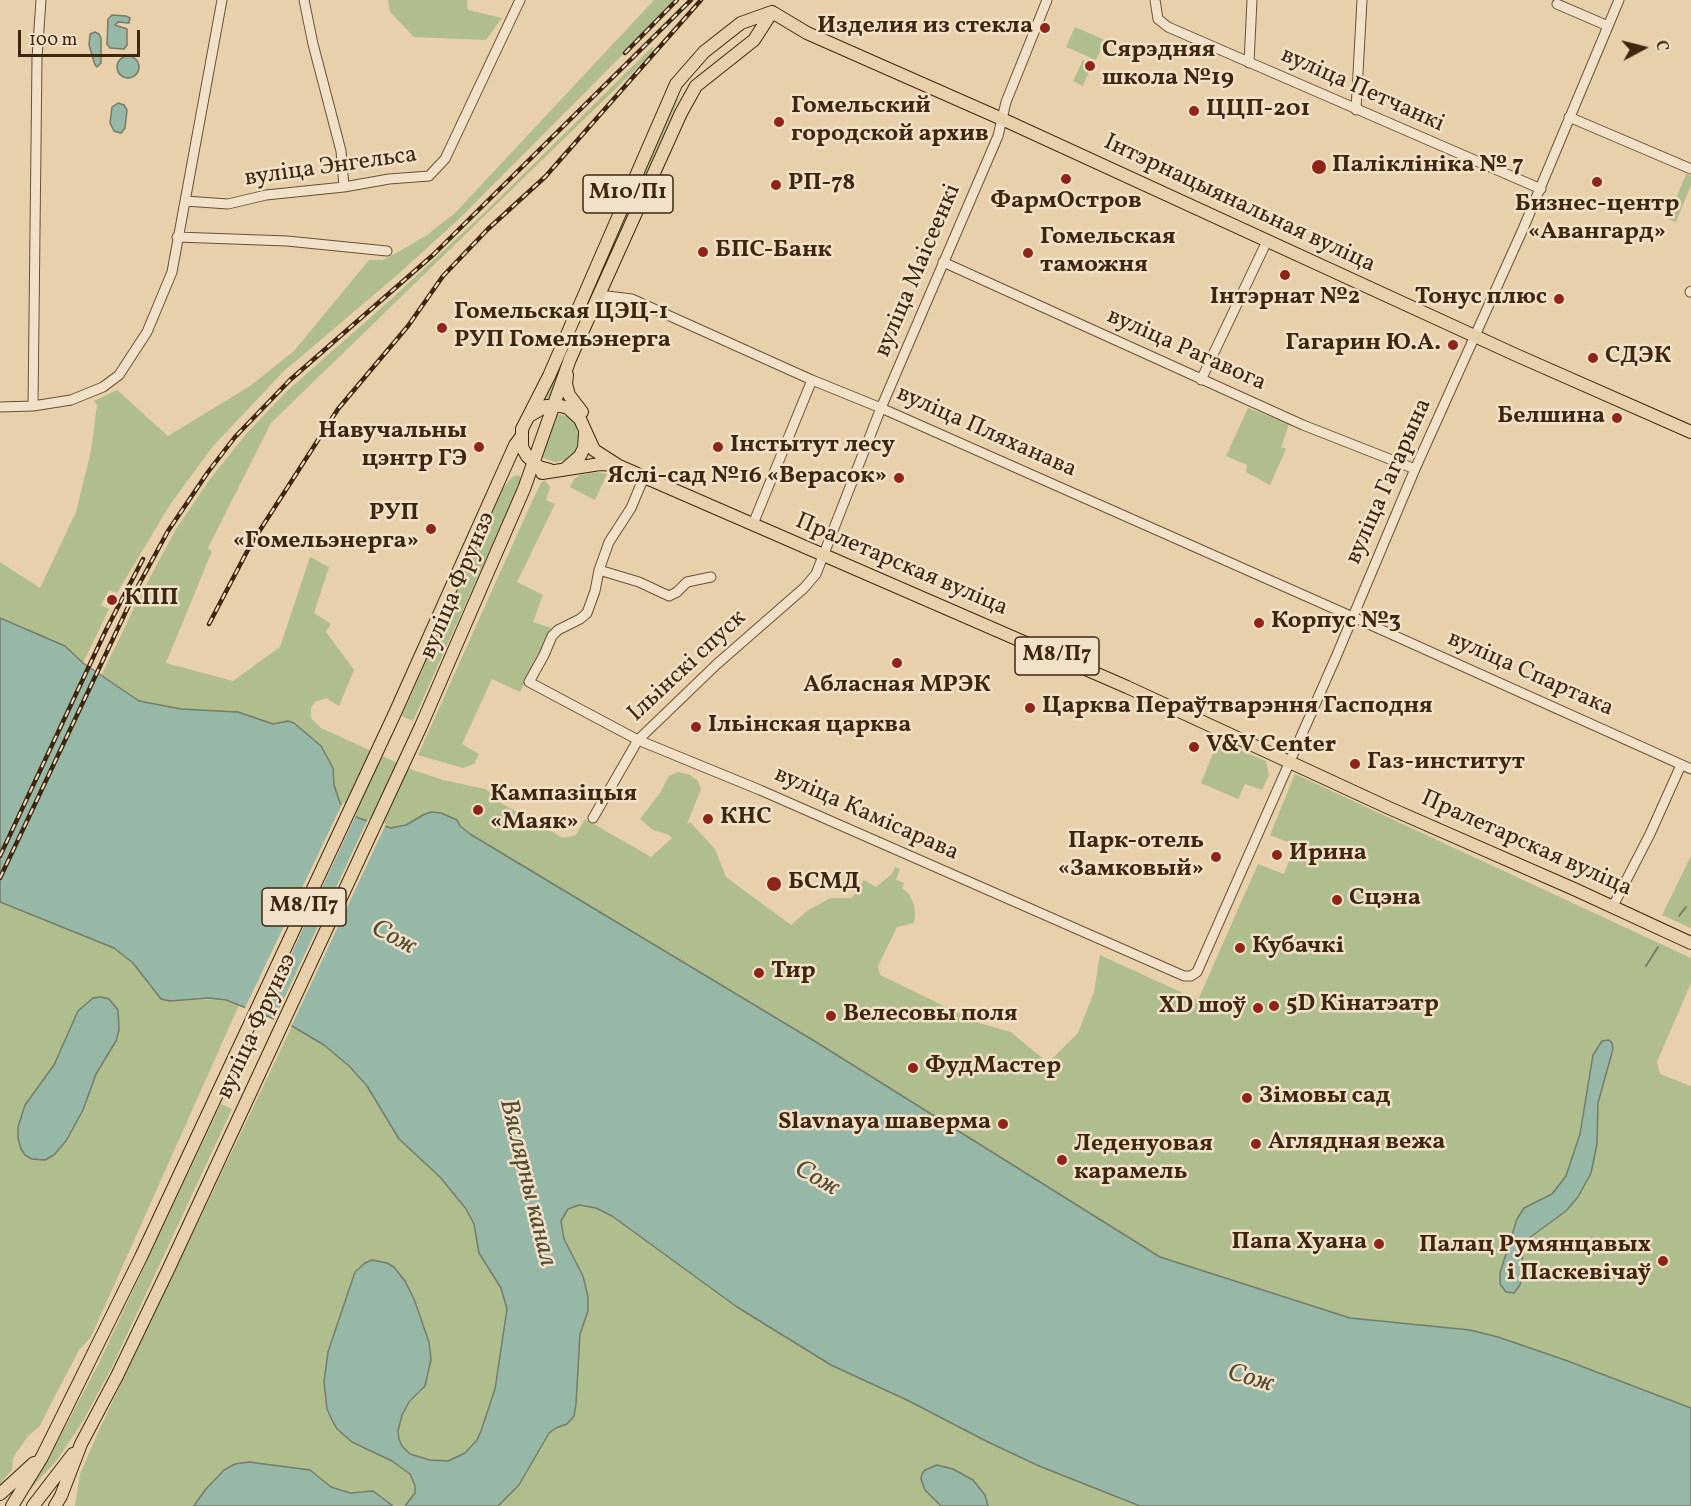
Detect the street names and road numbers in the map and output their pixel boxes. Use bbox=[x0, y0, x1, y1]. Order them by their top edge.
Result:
street label: вуліца Петчанкі bbox=[1276, 42, 1448, 140]
street label: Інтэрнацыянальная вуліца bbox=[1099, 129, 1379, 281]
street label: вуліца Энгельса bbox=[243, 142, 419, 194]
road number: М10/П1 bbox=[583, 175, 673, 213]
street label: вуліца Маісеенкі bbox=[870, 180, 968, 362]
street label: вуліца Рагавога bbox=[1102, 303, 1270, 399]
street label: вуліца Пляханава bbox=[892, 380, 1080, 486]
street label: вуліца Гагарына bbox=[1341, 395, 1439, 569]
street label: вуліца Фрунзэ bbox=[415, 508, 503, 664]
street label: Пралетарская вуліца bbox=[790, 508, 1012, 624]
street label: Ільінскі спуск bbox=[623, 605, 753, 729]
street label: вуліца Спартака bbox=[1443, 626, 1617, 724]
road number: М8/П7 bbox=[1015, 637, 1099, 675]
street label: вуліца Камісарава bbox=[769, 761, 963, 869]
street label: Пралетарская вуліца bbox=[1416, 785, 1636, 905]
road number: М8/П7 bbox=[262, 888, 346, 926]
street label: вуліца Фрунзэ bbox=[212, 950, 304, 1104]

